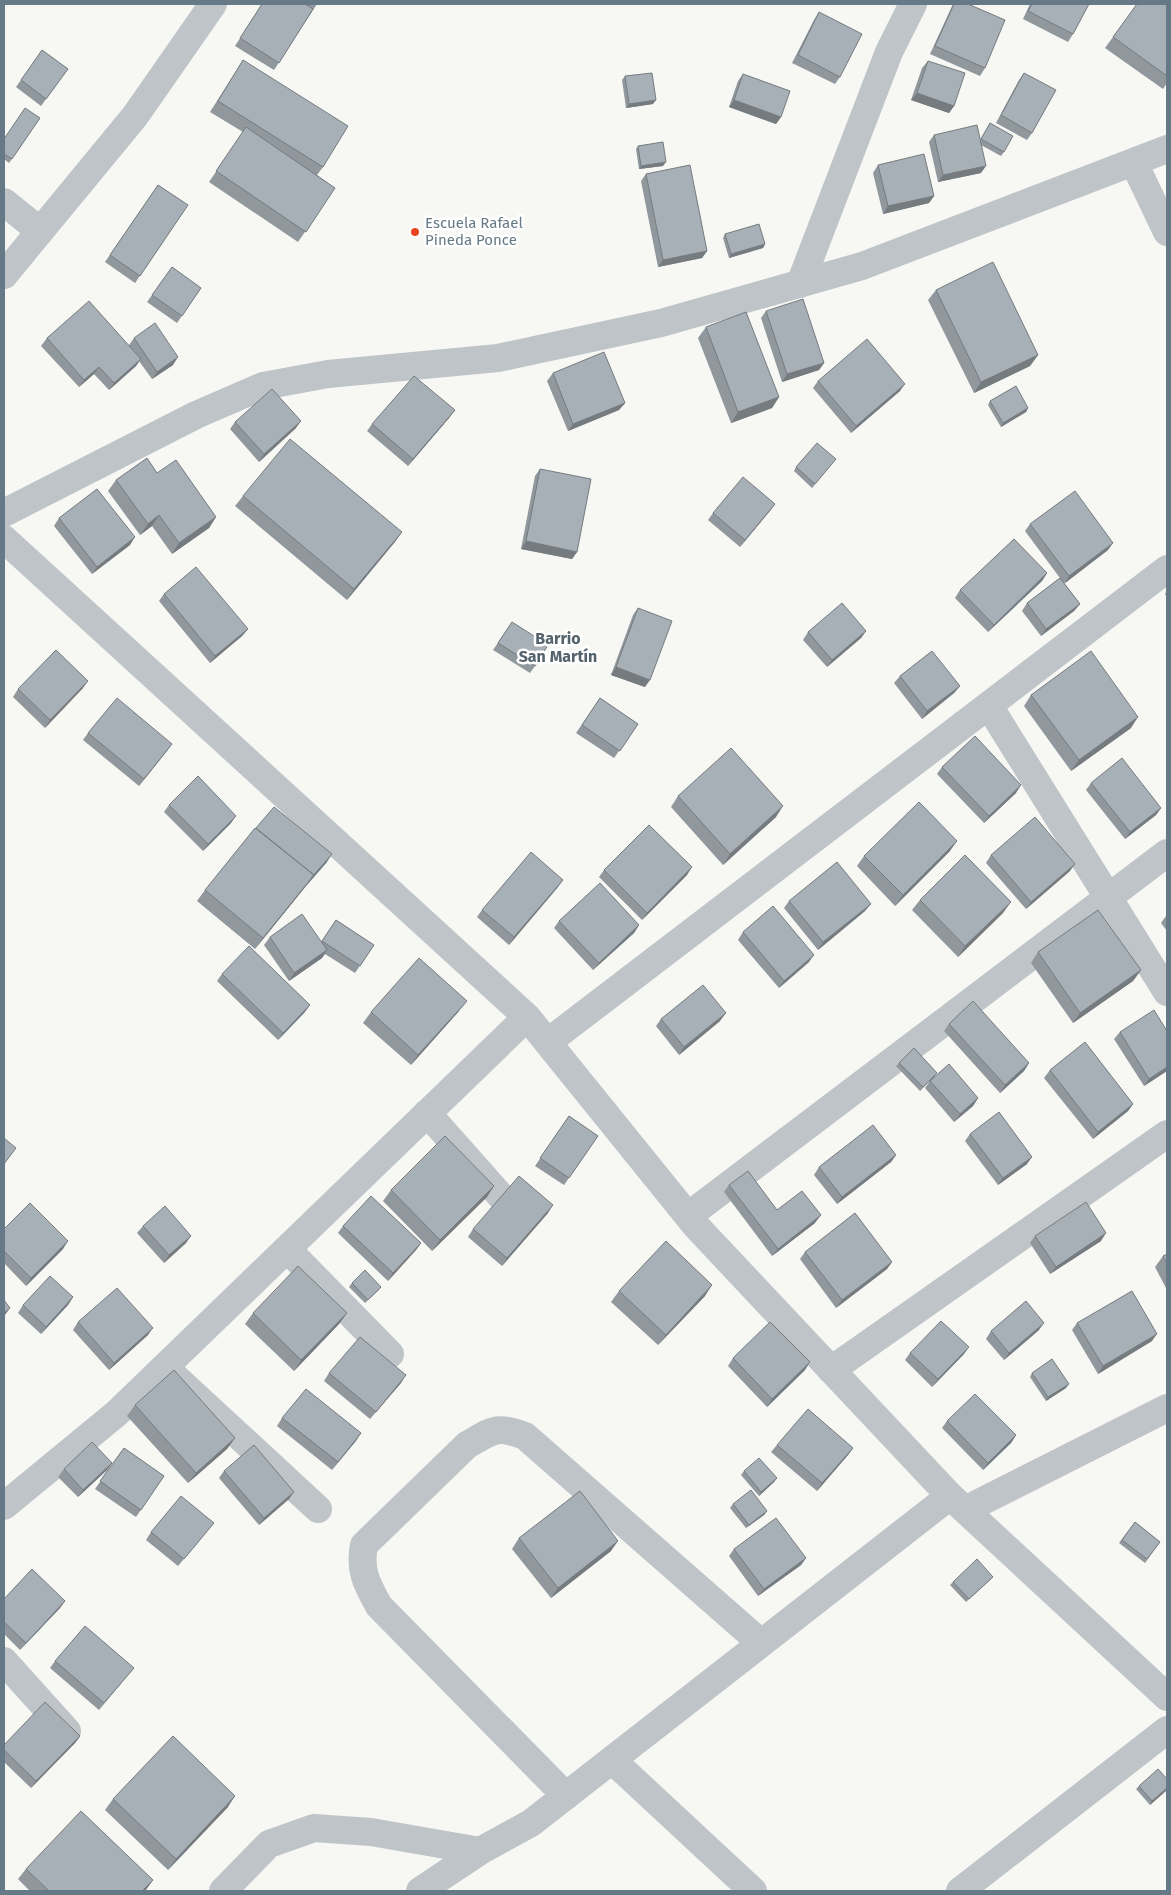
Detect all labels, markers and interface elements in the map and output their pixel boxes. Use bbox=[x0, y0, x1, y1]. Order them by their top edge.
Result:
place label: Escuela Rafael Pineda Ponce bbox=[425, 214, 523, 249]
marker: Escuela Rafael Pineda Ponce bbox=[409, 226, 421, 238]
district label: Barrio San Martín bbox=[519, 629, 597, 666]

